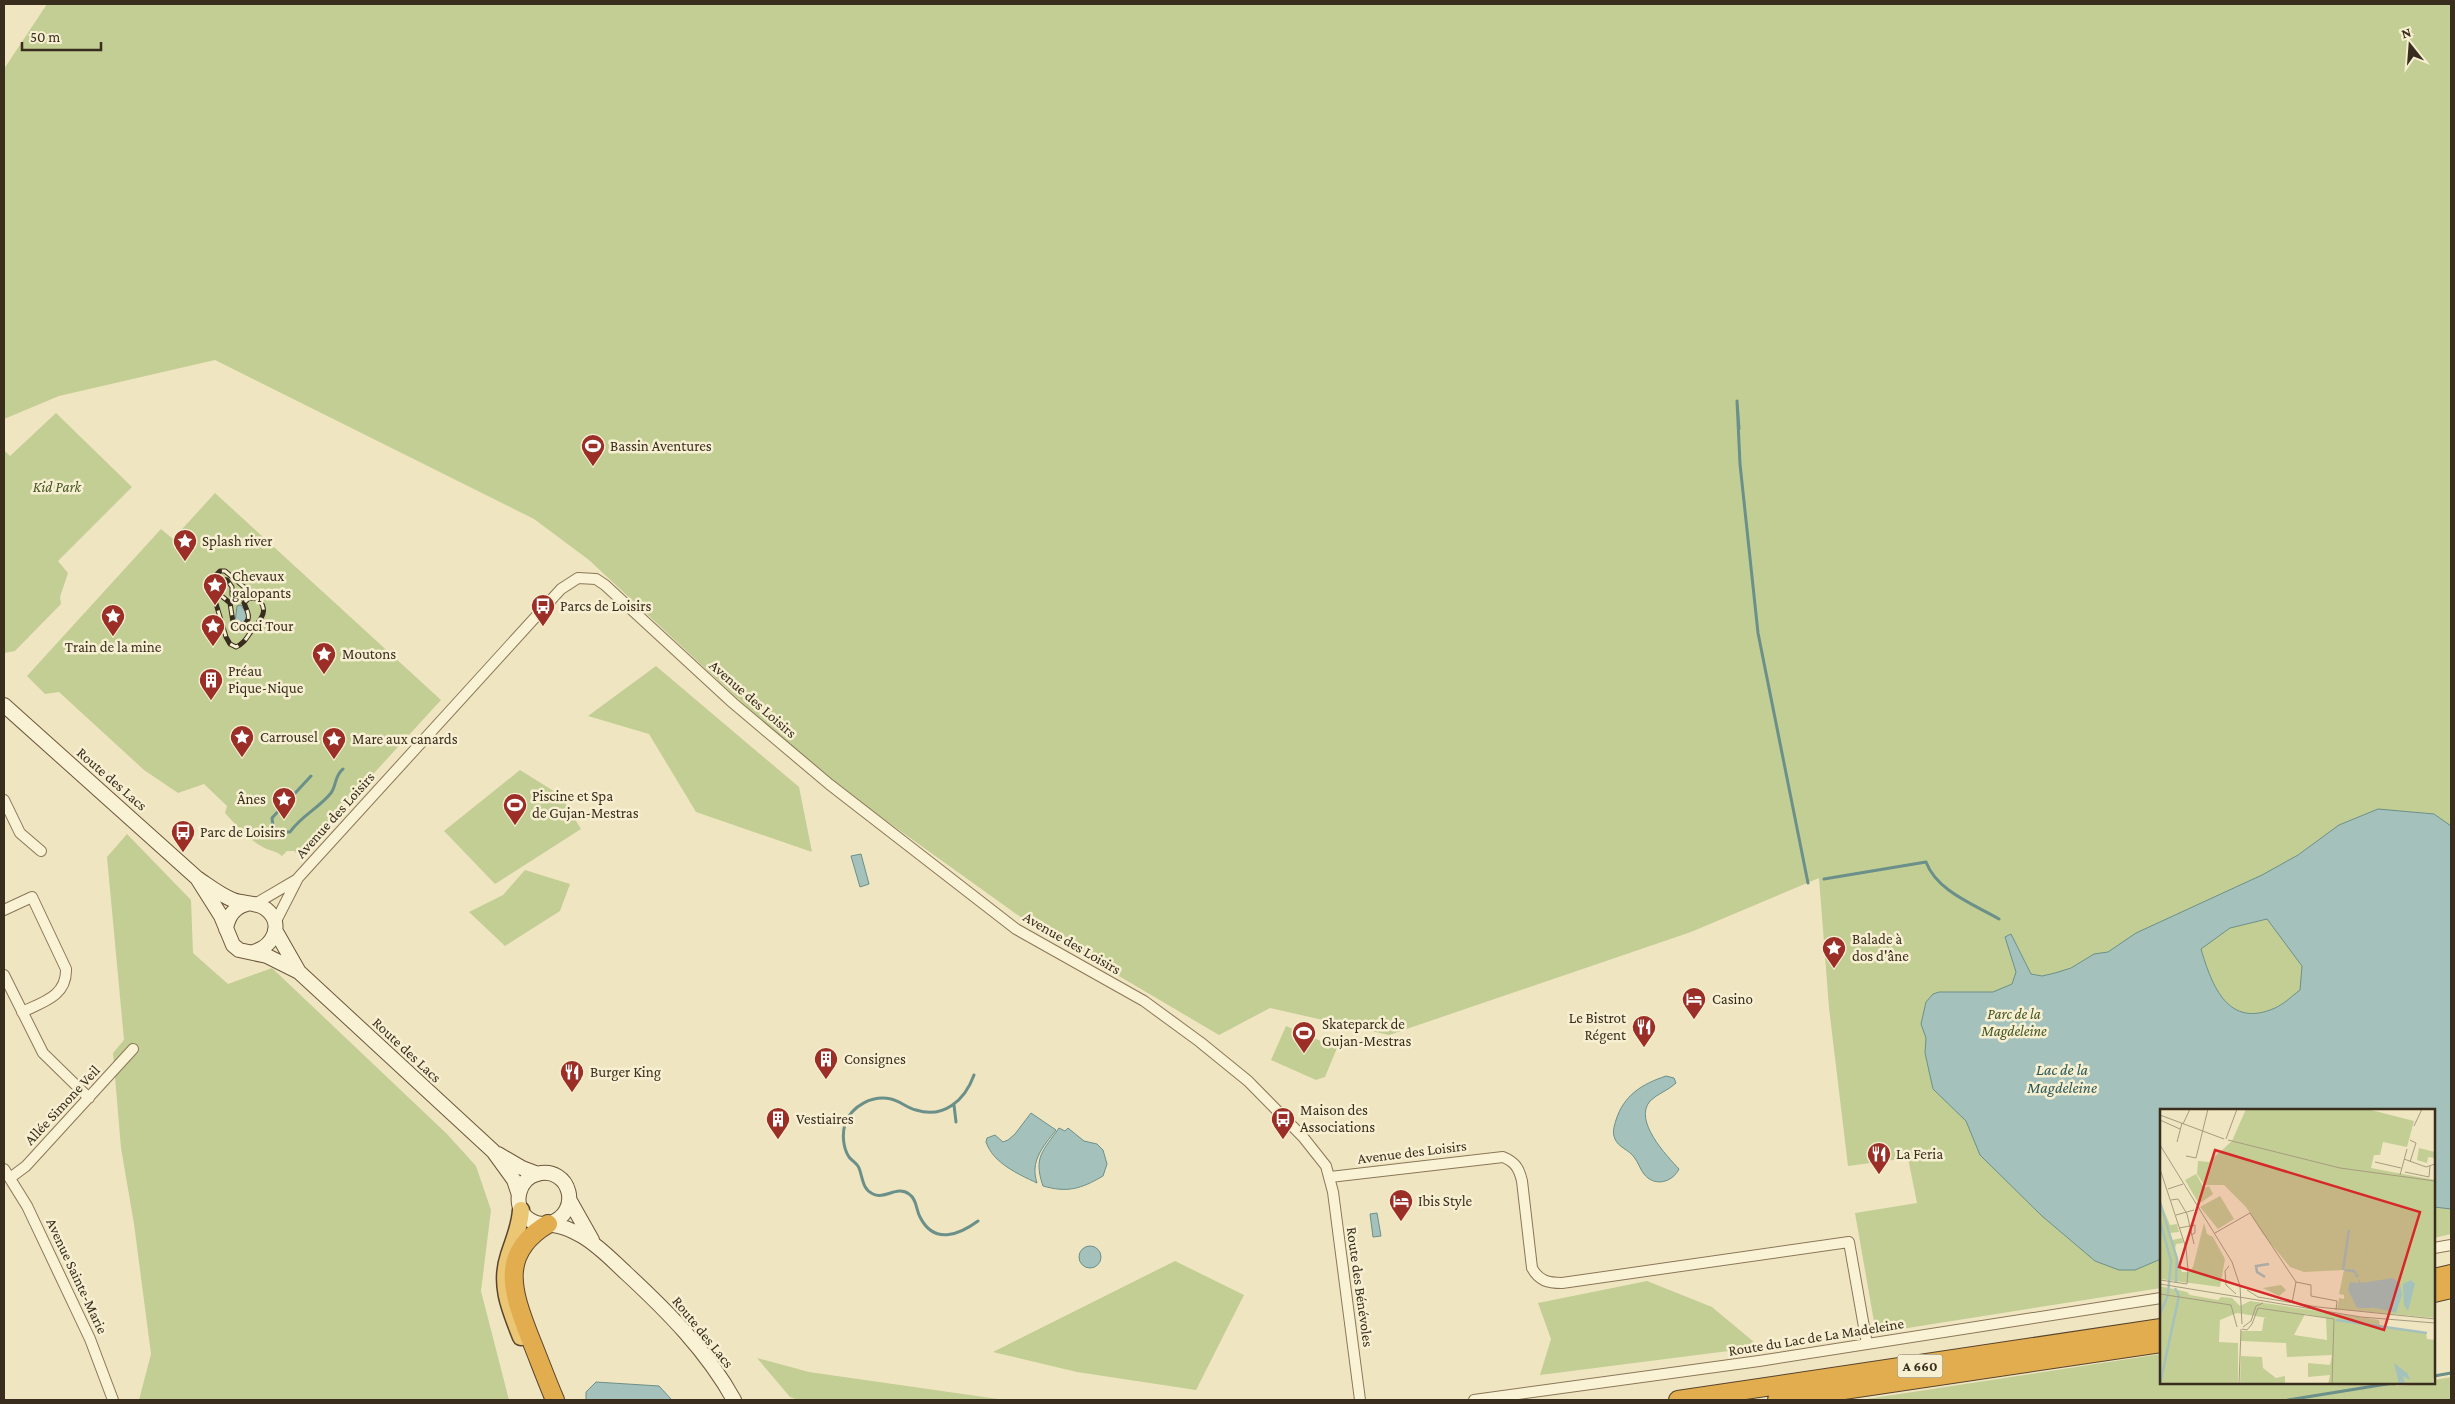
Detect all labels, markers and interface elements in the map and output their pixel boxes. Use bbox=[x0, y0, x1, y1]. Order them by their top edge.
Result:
scale bar bbox=[22, 20, 101, 52]
north arrow bbox=[2385, 20, 2435, 70]
text: N bbox=[2399, 23, 2414, 42]
text: 50 m bbox=[30, 29, 60, 45]
sports icon: Bassin Aventures bbox=[580, 433, 606, 467]
place label: Bassin Aventures bbox=[610, 438, 712, 454]
park label: Kid Park bbox=[33, 479, 83, 495]
place icon: Splash river bbox=[172, 528, 198, 562]
place label: Splash river bbox=[202, 533, 273, 550]
place label: Chevaux galopants bbox=[232, 568, 291, 602]
place icon: Chevaux galopants bbox=[202, 572, 228, 606]
bus stop icon: Parcs de Loisirs bbox=[530, 593, 556, 627]
place label: Parcs de Loisirs bbox=[560, 598, 651, 614]
place icon: Train de la mine bbox=[100, 603, 126, 637]
place icon: Cocci Tour bbox=[200, 613, 226, 647]
place label: Cocci Tour bbox=[230, 618, 294, 634]
place label: Train de la mine bbox=[65, 639, 162, 655]
place icon: Moutons bbox=[311, 641, 337, 675]
place label: Moutons bbox=[342, 646, 396, 662]
street label: Avenue des Loisirs bbox=[706, 657, 800, 741]
place label: Préau Pique-Nique bbox=[228, 663, 304, 697]
building icon: Préau Pique-Nique bbox=[198, 667, 224, 701]
place icon: Carrousel bbox=[229, 724, 255, 758]
place icon: Mare aux canards bbox=[321, 726, 347, 760]
place label: Carrousel bbox=[260, 729, 318, 745]
place label: Mare aux canards bbox=[352, 731, 458, 747]
street label: Route des Lacs bbox=[74, 744, 150, 814]
street label: Avenue des Loisirs bbox=[292, 769, 378, 861]
place icon: Ânes bbox=[271, 786, 297, 820]
place label: Piscine et Spa de Gujan-Mestras bbox=[532, 788, 639, 822]
place label: Ânes bbox=[237, 791, 266, 807]
sports icon: Piscine et Spa de Gujan-Mestras bbox=[502, 792, 528, 826]
bus stop icon: Parc de Loisirs bbox=[170, 819, 196, 853]
place label: Parc de Loisirs bbox=[200, 824, 285, 840]
street label: Avenue des Loisirs bbox=[1020, 909, 1124, 977]
place label: Balade à dos d'âne bbox=[1852, 931, 1909, 964]
place icon: Balade à dos d'âne bbox=[1821, 935, 1847, 969]
hotel icon: Casino bbox=[1681, 986, 1707, 1020]
place label: Casino bbox=[1712, 991, 1753, 1007]
park label: Parc de la Magdeleine bbox=[1980, 1006, 2047, 1040]
place label: Le Bistrot Régent bbox=[1569, 1010, 1627, 1044]
street label: Route des Lacs bbox=[370, 1014, 445, 1086]
restaurant icon: Le Bistrot Régent bbox=[1631, 1014, 1657, 1048]
place label: Skateparck de Gujan-Mestras bbox=[1322, 1016, 1411, 1050]
sports icon: Skateparck de Gujan-Mestras bbox=[1291, 1020, 1317, 1054]
building icon: Consignes bbox=[813, 1046, 839, 1080]
place label: Consignes bbox=[844, 1051, 906, 1068]
restaurant icon: Burger King bbox=[559, 1059, 585, 1093]
water label: Lac de la Magdeleine bbox=[2026, 1061, 2097, 1097]
street label: Allée Simone Veil bbox=[21, 1062, 103, 1148]
place label: Burger King bbox=[590, 1064, 661, 1081]
place label: Maison des Associations bbox=[1300, 1102, 1375, 1135]
building icon: Vestiaires bbox=[765, 1106, 791, 1140]
bus stop icon: Maison des Associations bbox=[1270, 1106, 1296, 1140]
inset map bbox=[2160, 1109, 2435, 1384]
place label: Vestiaires bbox=[796, 1111, 854, 1127]
street label: Avenue des Loisirs bbox=[1356, 1137, 1468, 1167]
restaurant icon: La Feria bbox=[1866, 1141, 1892, 1175]
place label: La Feria bbox=[1896, 1146, 1943, 1162]
hotel icon: Ibis Style bbox=[1388, 1188, 1414, 1222]
place label: Ibis Style bbox=[1418, 1193, 1473, 1210]
street label: Avenue Sainte-Marie bbox=[43, 1216, 111, 1337]
street label: Route des Bénévoles bbox=[1344, 1226, 1376, 1348]
street label: Route des Lacs bbox=[669, 1293, 737, 1371]
street label: Route du Lac de La Madeleine bbox=[1727, 1315, 1905, 1359]
road number: A 660 bbox=[1898, 1354, 1942, 1378]

